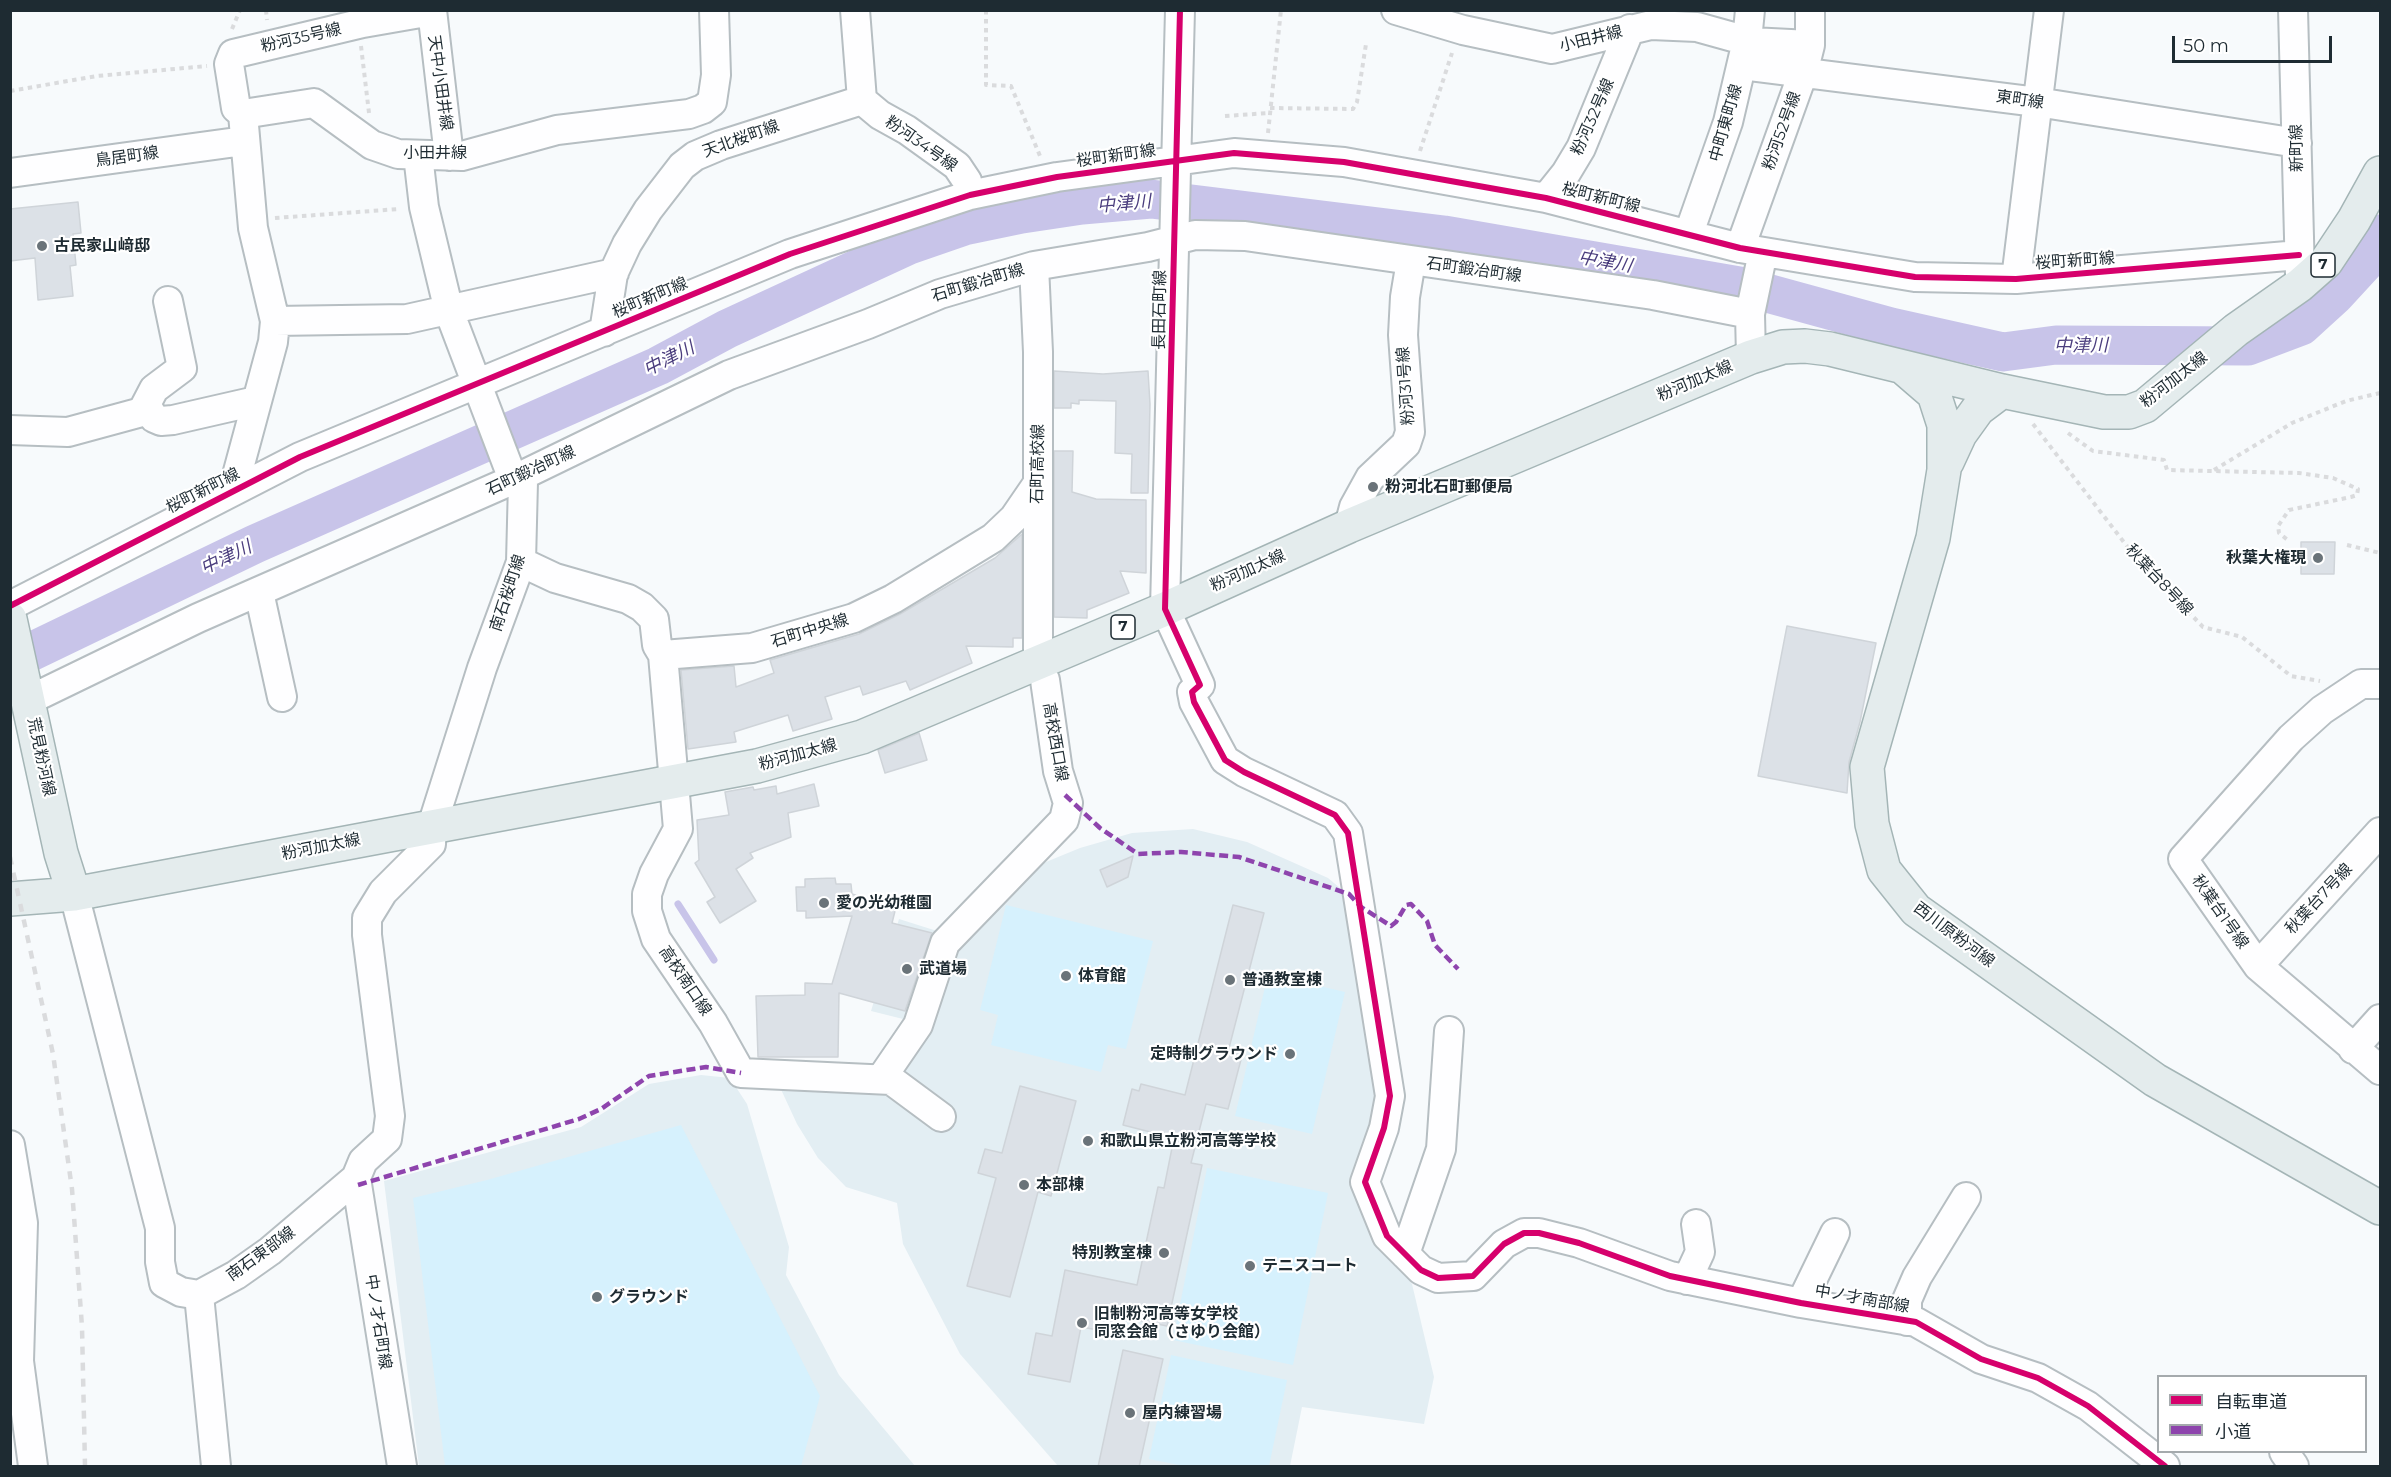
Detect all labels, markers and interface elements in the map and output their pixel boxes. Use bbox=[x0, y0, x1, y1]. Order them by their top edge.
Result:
street label: 粉河35号線 bbox=[259, 19, 343, 57]
street label: 小田井線 bbox=[1558, 22, 1624, 56]
scale bar bbox=[2175, 24, 2336, 62]
street label: 天中小田井線 bbox=[424, 34, 456, 132]
text: 50 m bbox=[2183, 35, 2229, 57]
street label: 粉河32号線 bbox=[1568, 76, 1618, 158]
street label: 中町東町線 bbox=[1706, 82, 1746, 164]
street label: 東町線 bbox=[1995, 87, 2045, 113]
street label: 粉河52号線 bbox=[1759, 89, 1805, 173]
street label: 粉河34号線 bbox=[881, 112, 961, 176]
street label: 天北桜町線 bbox=[700, 116, 782, 162]
street label: 新町線 bbox=[2287, 124, 2307, 172]
street label: 桜町新町線 bbox=[1075, 141, 1157, 171]
street label: 鳥居町線 bbox=[94, 143, 160, 171]
street label: 小田井線 bbox=[403, 143, 467, 163]
street label: 桜町新町線 bbox=[1560, 179, 1642, 217]
water label: 中津川 bbox=[1096, 191, 1152, 217]
place label: 古民家山﨑邸 bbox=[54, 236, 150, 256]
marker: 古民家山﨑邸 bbox=[35, 239, 49, 253]
water label: 中津川 bbox=[1577, 247, 1633, 277]
street label: 桜町新町線 bbox=[2034, 249, 2116, 273]
road number: 7 bbox=[2311, 253, 2335, 277]
street label: 石町鍛冶町線 bbox=[1425, 254, 1523, 286]
street label: 石町鍛冶町線 bbox=[929, 260, 1027, 306]
street label: 長田石町線 bbox=[1150, 270, 1170, 350]
street label: 桜町新町線 bbox=[609, 274, 691, 322]
water label: 中津川 bbox=[2054, 335, 2108, 357]
water label: 中津川 bbox=[640, 337, 698, 381]
street label: 粉河31号線 bbox=[1394, 346, 1418, 426]
street label: 粉河加太線 bbox=[2137, 348, 2211, 412]
street label: 粉河加太線 bbox=[1654, 357, 1736, 405]
street label: 石町高校線 bbox=[1028, 424, 1048, 504]
street label: 石町鍛冶町線 bbox=[483, 442, 579, 500]
street label: 桜町新町線 bbox=[163, 464, 243, 518]
place label: 粉河北石町郵便局 bbox=[1385, 477, 1513, 497]
marker: 粉河北石町郵便局 bbox=[1366, 480, 1380, 494]
water label: 中津川 bbox=[197, 536, 255, 580]
street label: 秋葉台8号線 bbox=[2121, 540, 2197, 620]
street label: 粉河加太線 bbox=[1208, 546, 1288, 596]
place label: 秋葉大権現 bbox=[2226, 548, 2306, 568]
marker: 秋葉大権現 bbox=[2311, 551, 2325, 565]
street label: 南石桜町線 bbox=[487, 552, 529, 634]
street label: 石町中央線 bbox=[769, 610, 851, 652]
road number: 7 bbox=[1111, 615, 1135, 639]
street label: 高校西口線 bbox=[1039, 701, 1071, 783]
street label: 荒見粉河線 bbox=[23, 716, 59, 798]
street label: 粉河加太線 bbox=[757, 735, 839, 775]
street label: 粉河加太線 bbox=[280, 830, 362, 864]
street label: 秋葉台7号線 bbox=[2281, 860, 2357, 938]
street label: 秋葉台1号線 bbox=[2188, 871, 2252, 953]
place label: 愛の光幼稚園 bbox=[836, 893, 932, 913]
marker: 愛の光幼稚園 bbox=[817, 896, 831, 910]
street label: 西川原粉河線 bbox=[1910, 898, 1998, 972]
street label: 高校南口線 bbox=[655, 942, 715, 1020]
place label: 武道場 bbox=[919, 959, 967, 979]
marker: 武道場 bbox=[900, 962, 914, 976]
place label: 体育館 bbox=[1078, 966, 1126, 986]
marker: 体育館 bbox=[1059, 969, 1073, 983]
place label: 普通教室棟 bbox=[1242, 970, 1322, 990]
marker: 普通教室棟 bbox=[1223, 973, 1237, 987]
place label: 定時制グラウンド bbox=[1150, 1044, 1278, 1064]
marker: 定時制グラウンド bbox=[1283, 1047, 1297, 1061]
place label: 和歌山県立粉河高等学校 bbox=[1100, 1131, 1276, 1151]
marker: 和歌山県立粉河高等学校 bbox=[1081, 1134, 1095, 1148]
place label: 本部棟 bbox=[1036, 1175, 1084, 1195]
marker: 本部棟 bbox=[1017, 1178, 1031, 1192]
street label: 南石東部線 bbox=[223, 1223, 299, 1285]
place label: 特別教室棟 bbox=[1072, 1243, 1152, 1263]
marker: 特別教室棟 bbox=[1157, 1246, 1171, 1260]
place label: テニスコート bbox=[1262, 1256, 1358, 1276]
marker: テニスコート bbox=[1243, 1259, 1257, 1273]
street label: 中ノ才石町線 bbox=[361, 1273, 395, 1371]
street label: 中ノ才南部線 bbox=[1813, 1281, 1911, 1317]
place label: グラウンド bbox=[609, 1287, 689, 1307]
marker: グラウンド bbox=[590, 1290, 604, 1304]
place label: 旧制粉河高等女学校 同窓会館（さゆり会館） bbox=[1094, 1304, 1270, 1342]
marker: 旧制粉河高等女学校 同窓会館（さゆり会館） bbox=[1075, 1316, 1089, 1330]
legend bbox=[2157, 1375, 2367, 1453]
text: 自転車道 bbox=[2215, 1391, 2287, 1413]
place label: 屋内練習場 bbox=[1142, 1403, 1222, 1423]
marker: 屋内練習場 bbox=[1123, 1406, 1137, 1420]
text: 小道 bbox=[2215, 1421, 2251, 1443]

